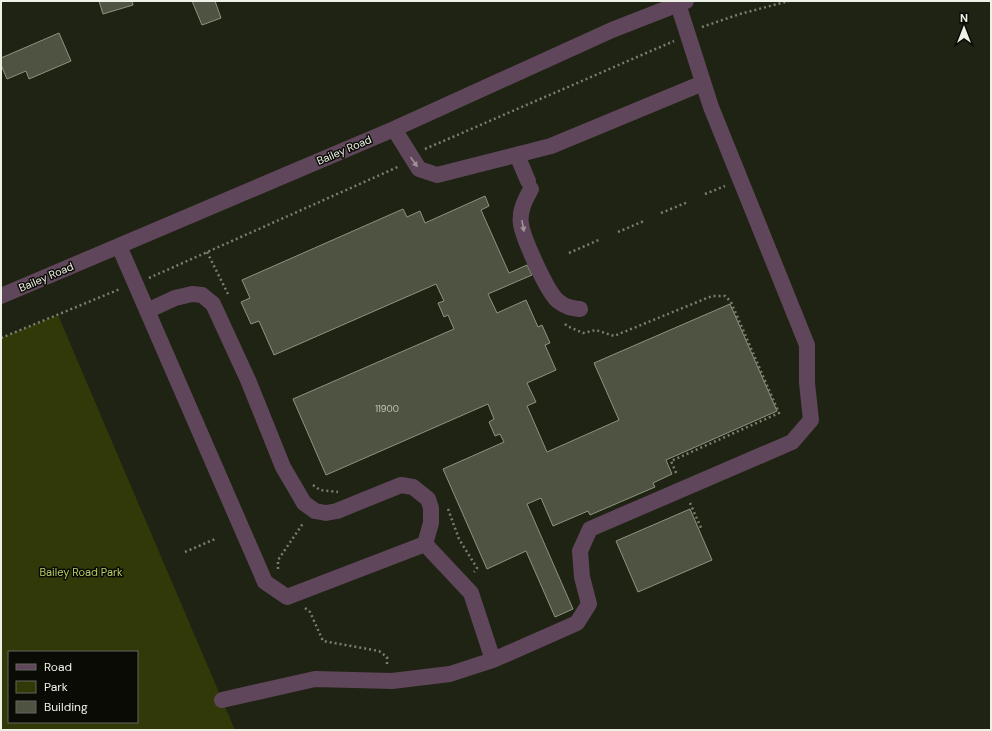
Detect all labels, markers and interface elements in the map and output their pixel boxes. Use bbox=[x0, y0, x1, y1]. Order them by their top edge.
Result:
north arrow bbox=[944, 8, 984, 48]
text: N bbox=[960, 11, 968, 25]
street label: Bailey Road bbox=[314, 132, 374, 168]
one-way arrow bbox=[410, 157, 418, 167]
one-way arrow bbox=[520, 220, 526, 232]
street label: Bailey Road bbox=[16, 259, 76, 295]
house number: 11900 bbox=[375, 403, 399, 415]
park label: Bailey Road Park bbox=[39, 565, 123, 579]
legend bbox=[8, 651, 138, 723]
text: Road bbox=[44, 659, 72, 675]
text: Park bbox=[44, 679, 68, 695]
text: Building bbox=[44, 699, 88, 715]

